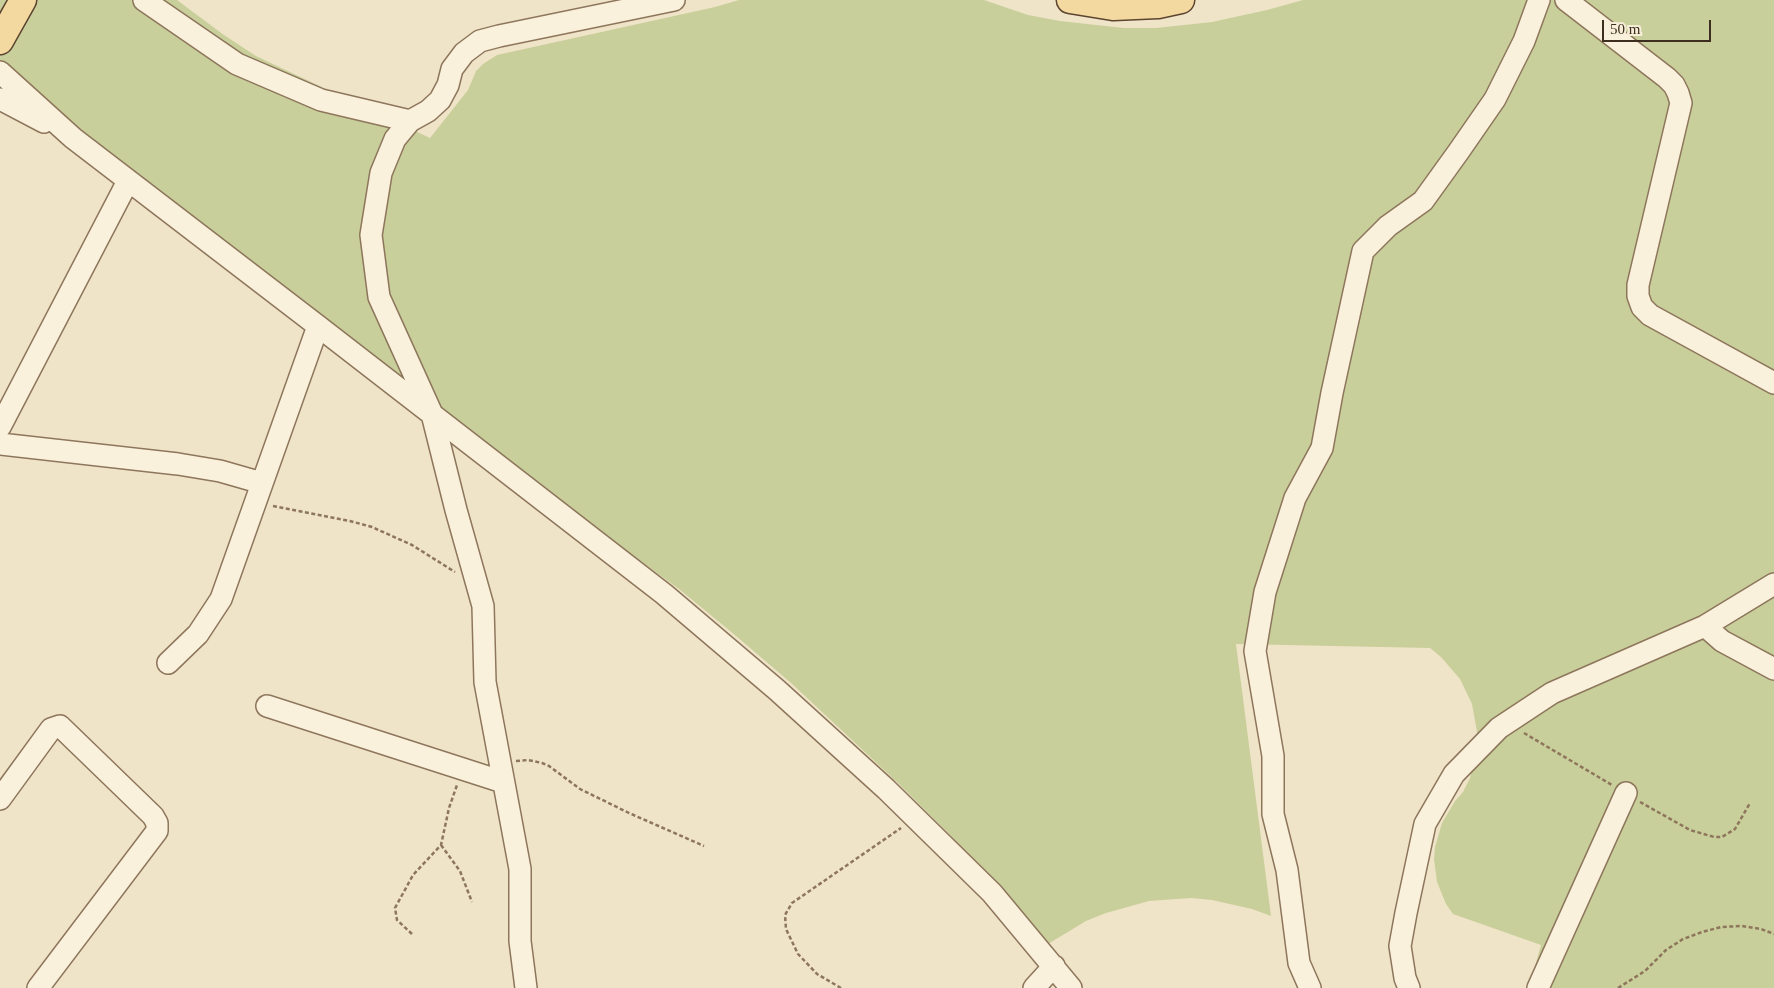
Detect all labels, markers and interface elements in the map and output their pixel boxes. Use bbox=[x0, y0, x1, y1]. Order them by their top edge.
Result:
scale bar bbox=[1604, 10, 1713, 42]
text: 50 m bbox=[1610, 21, 1640, 37]

